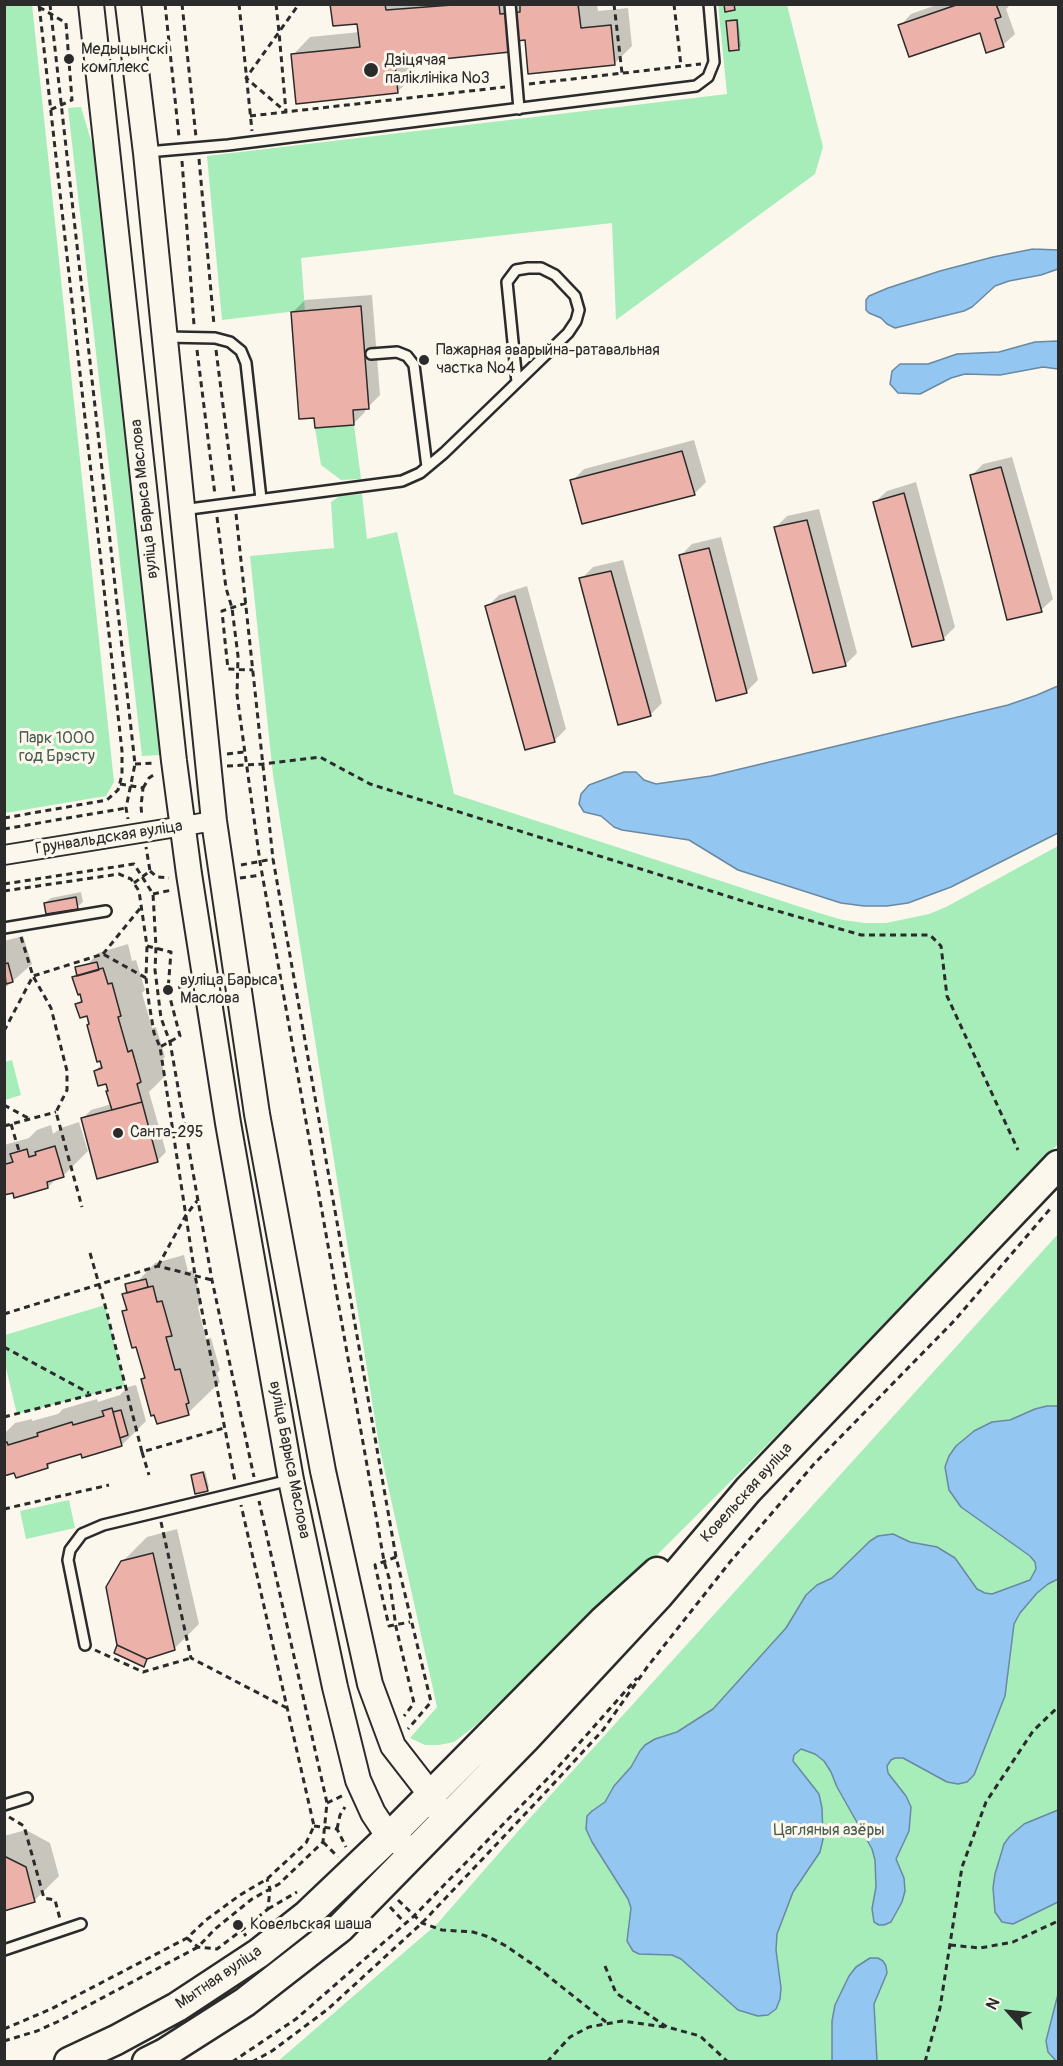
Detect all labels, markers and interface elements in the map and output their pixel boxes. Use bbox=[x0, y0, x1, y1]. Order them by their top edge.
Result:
place label: Медыцынскі комплекс bbox=[81, 40, 168, 78]
place label: Дзіцячая паліклініка №3 bbox=[385, 51, 490, 89]
marker: Медыцынскі комплекс bbox=[62, 52, 76, 66]
marker: Дзіцячая паліклініка №3 bbox=[362, 61, 380, 79]
place label: Пажарная аварыйна-ратавальная частка №4 bbox=[436, 341, 660, 379]
marker: Пажарная аварыйна-ратавальная частка №4 bbox=[417, 353, 431, 367]
street label: вуліца Барыса Маслова bbox=[127, 418, 163, 580]
park label: Парк 1000 год Брэсту bbox=[19, 729, 95, 767]
street label: Грунвальдская вуліца bbox=[34, 817, 184, 859]
place label: вуліца Барыса Маслова bbox=[180, 971, 277, 1009]
marker: вуліца Барыса Маслова bbox=[161, 983, 175, 997]
place label: Санта-295 bbox=[130, 1123, 203, 1143]
marker: Санта-295 bbox=[111, 1126, 125, 1140]
street label: вуліца Барыса Маслова bbox=[264, 1380, 314, 1540]
street label: Ковельская вуліца bbox=[697, 1439, 797, 1547]
park label: Цагляныя азёры bbox=[773, 1821, 885, 1841]
place label: Ковельская шаша bbox=[250, 1915, 372, 1935]
marker: Ковельская шаша bbox=[231, 1918, 245, 1932]
street label: Мытная вуліца bbox=[172, 1942, 266, 2014]
north arrow bbox=[979, 1982, 1039, 2042]
text: N bbox=[982, 1994, 1004, 2013]

